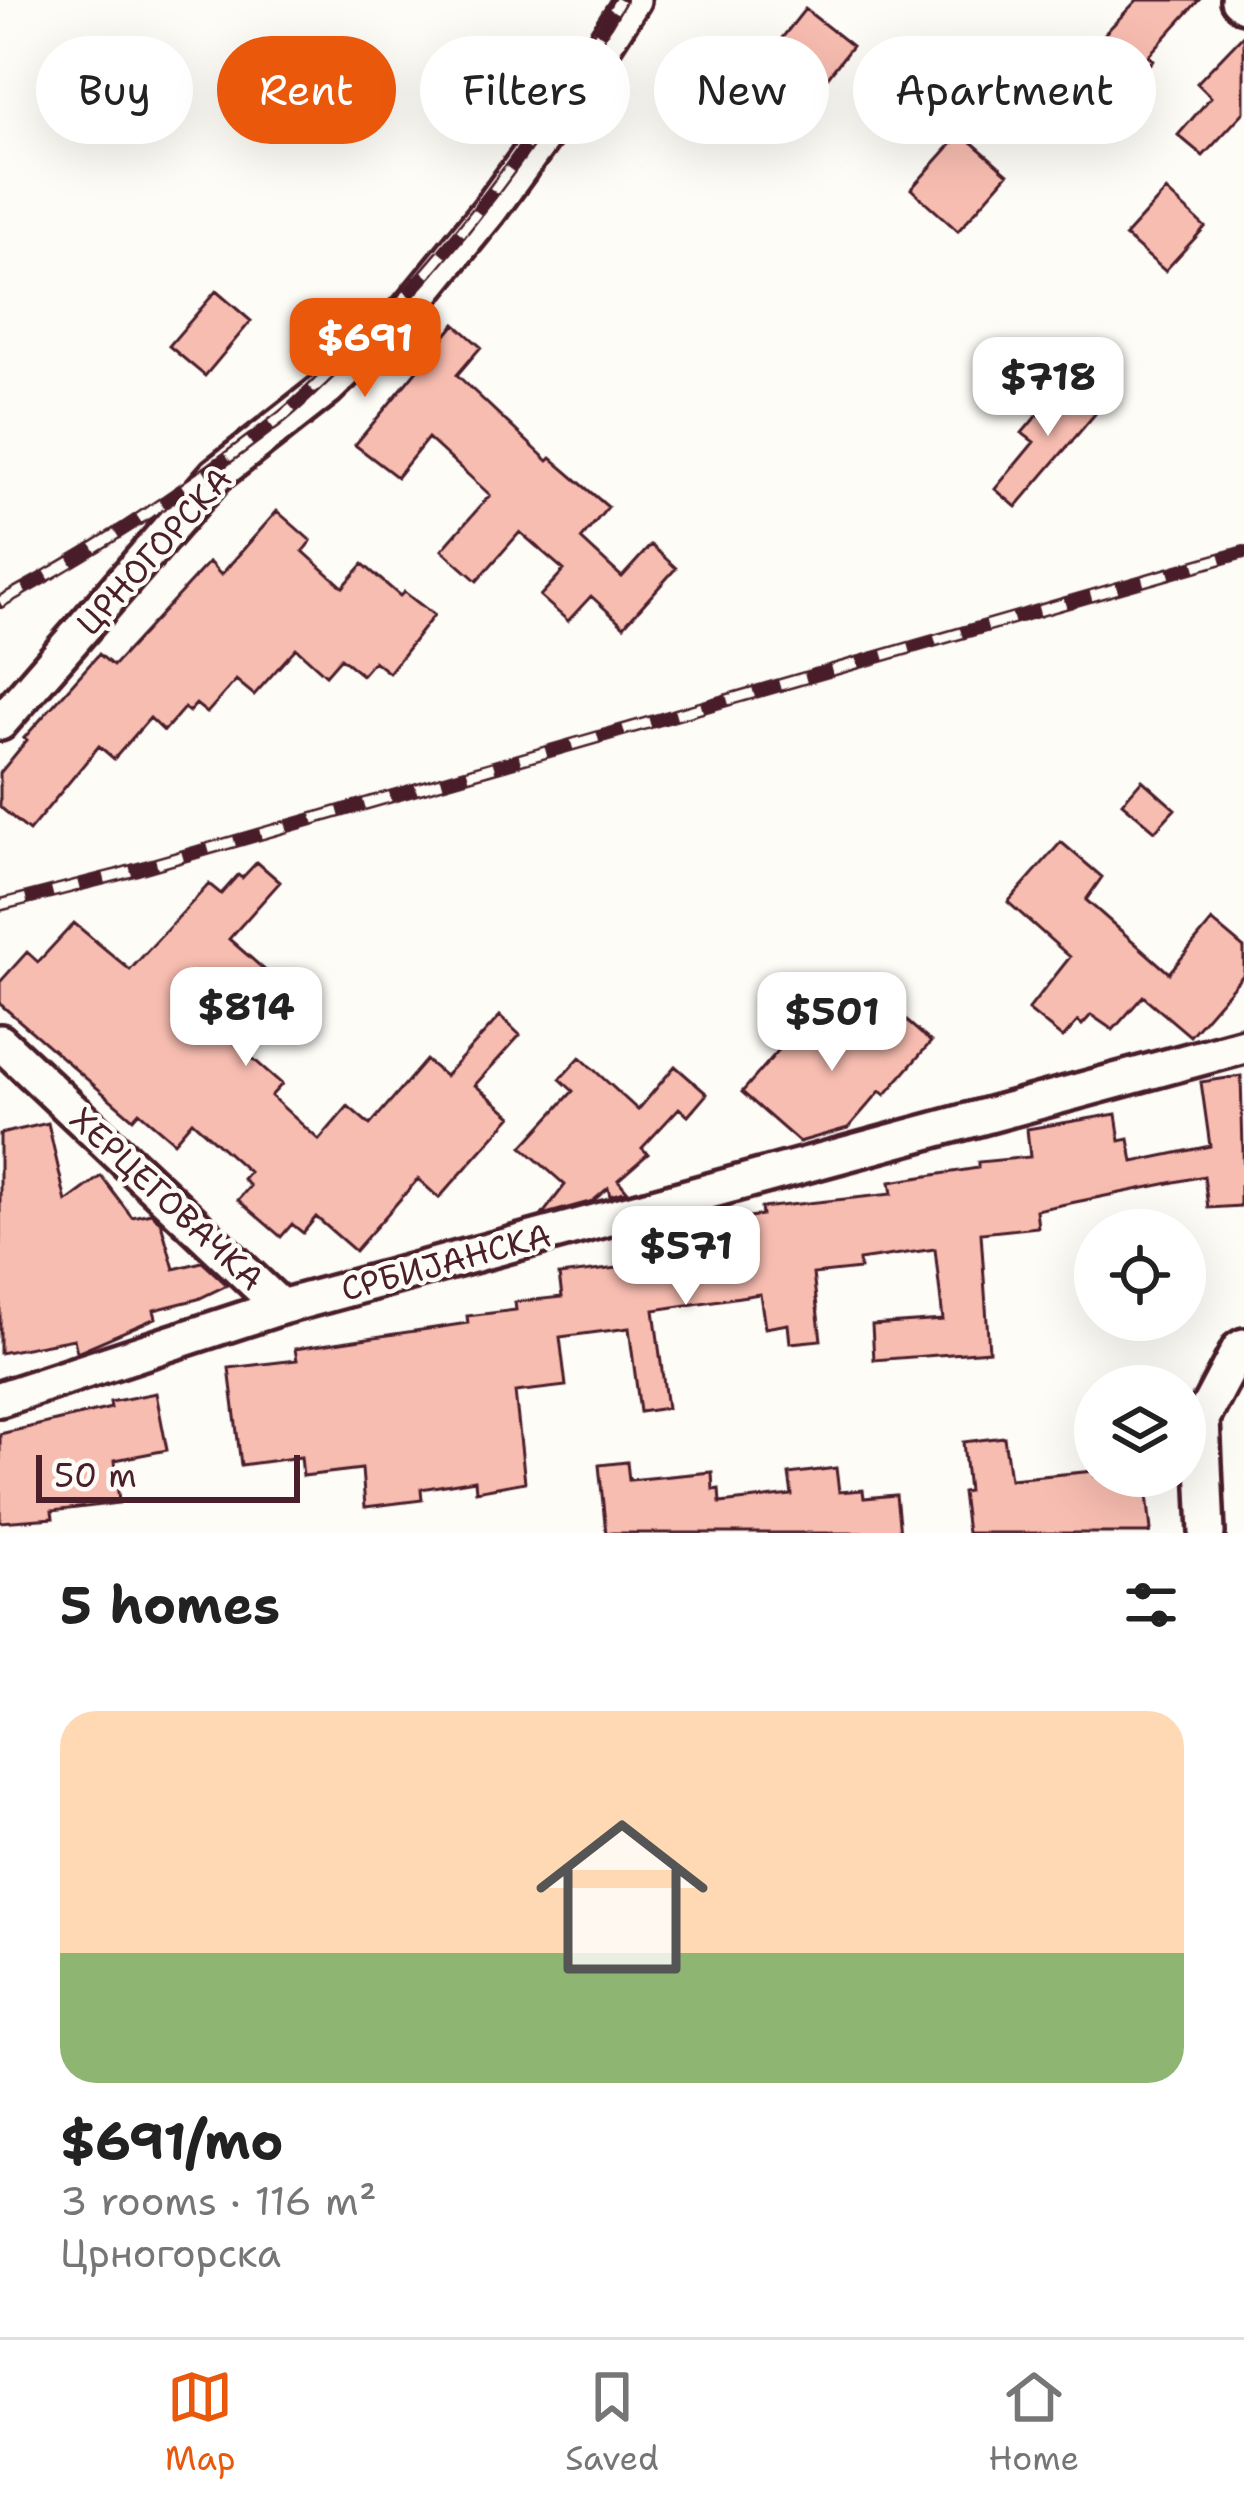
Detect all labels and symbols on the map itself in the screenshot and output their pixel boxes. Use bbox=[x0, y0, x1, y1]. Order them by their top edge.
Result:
pin: $691 bbox=[294, 298, 436, 400]
pin: $718 bbox=[977, 337, 1119, 439]
street label: ЦРНОГОРСКА bbox=[66, 457, 242, 645]
pin: $814 bbox=[175, 967, 317, 1069]
pin: $501 bbox=[761, 972, 903, 1074]
street label: ХЕРЦЕГОВАЧКА bbox=[60, 1097, 274, 1301]
pin: $571 bbox=[615, 1206, 757, 1308]
street label: СРБИЈАНСКА bbox=[336, 1212, 556, 1312]
scale bar bbox=[36, 1449, 300, 1502]

